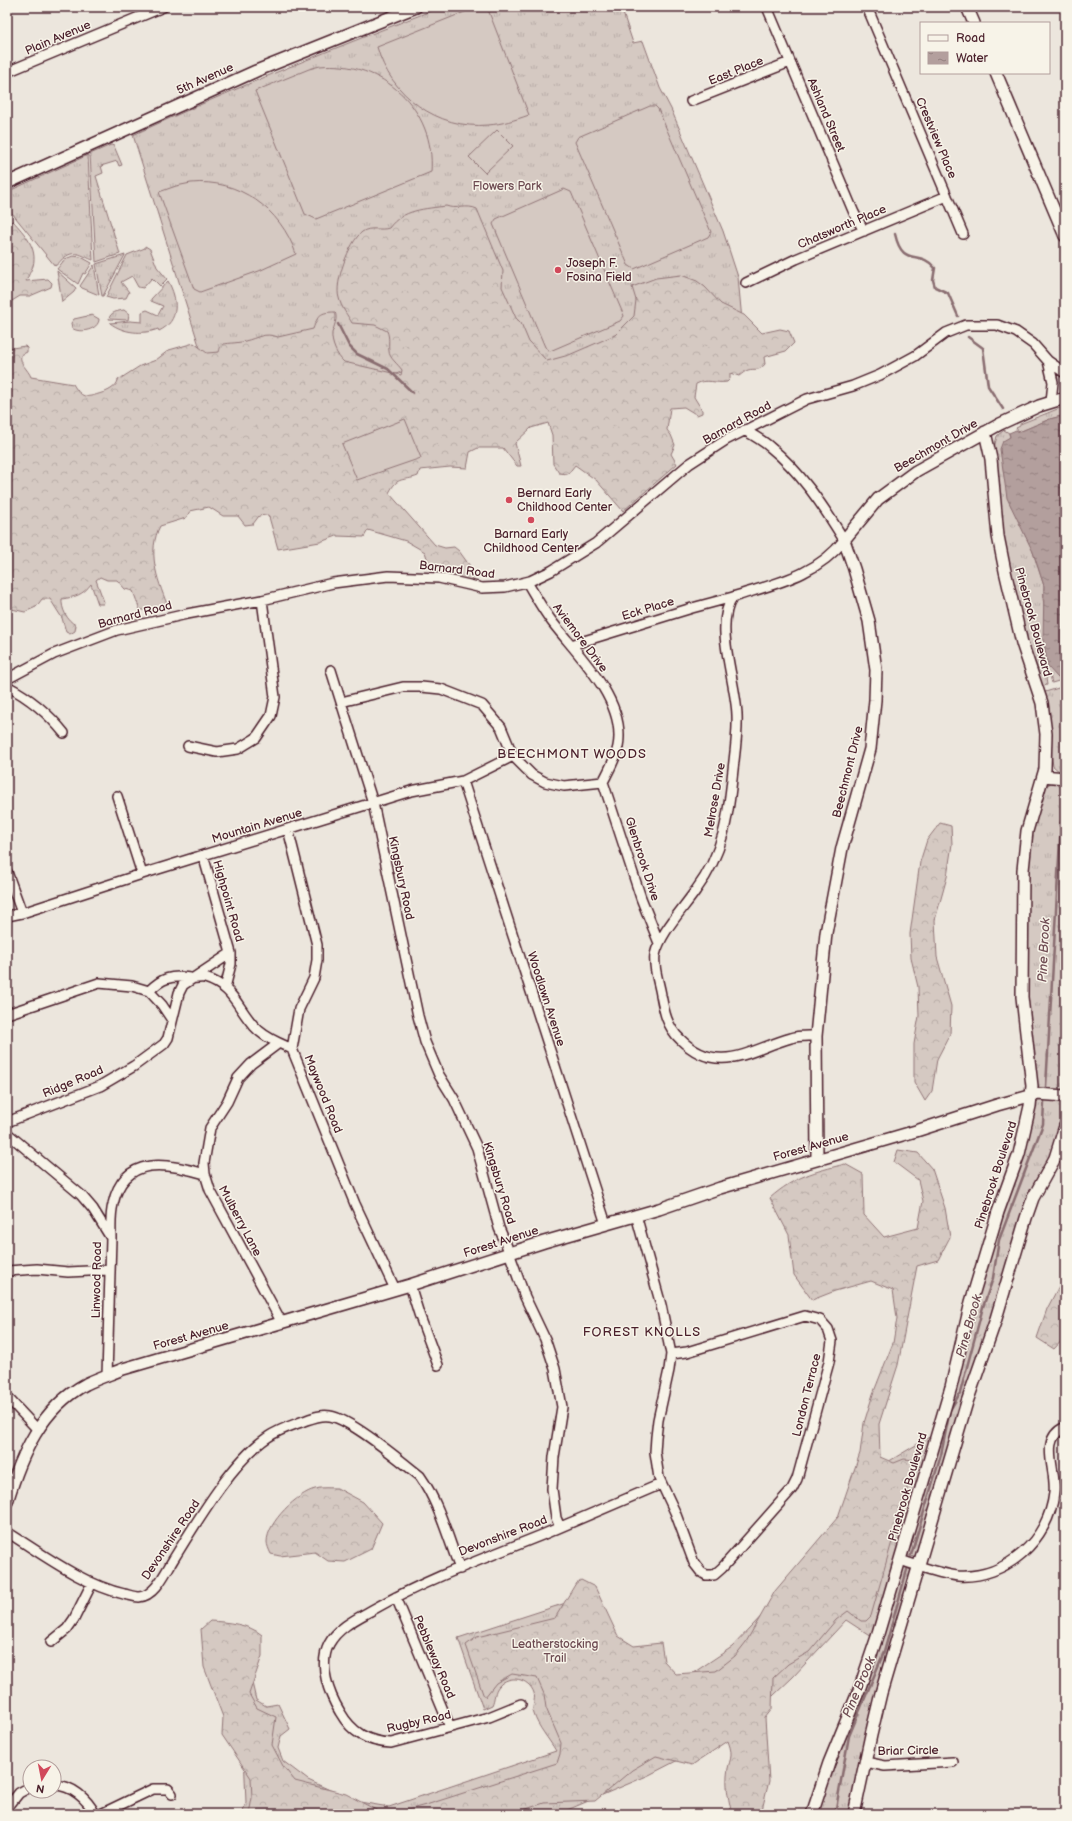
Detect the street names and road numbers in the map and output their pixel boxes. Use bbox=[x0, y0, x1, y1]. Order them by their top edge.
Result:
street label: Plain Avenue bbox=[23, 17, 93, 59]
street label: East Place bbox=[706, 53, 766, 89]
street label: 5th Avenue bbox=[174, 60, 236, 98]
street label: Ashland Street bbox=[804, 76, 848, 154]
street label: Crestview Place bbox=[912, 95, 960, 181]
street label: Chatsworth Place bbox=[795, 202, 889, 252]
street label: Barnard Road bbox=[700, 398, 774, 448]
street label: Beechmont Drive bbox=[891, 416, 981, 476]
street label: Barnard Road bbox=[418, 558, 496, 582]
street label: Pinebrook Boulevard bbox=[1011, 566, 1055, 678]
street label: Eck Place bbox=[620, 594, 676, 624]
street label: Barnard Road bbox=[96, 598, 174, 632]
street label: Aviemore Drive bbox=[549, 601, 611, 675]
street label: Beechmont Drive bbox=[829, 725, 867, 819]
street label: Melrose Drive bbox=[701, 761, 729, 839]
street label: Mountain Avenue bbox=[210, 805, 304, 847]
street label: Glenbrook Drive bbox=[621, 815, 663, 903]
street label: Kingsbury Road bbox=[385, 835, 417, 921]
street label: Highpoint Road bbox=[209, 858, 247, 944]
street label: Woodlawn Avenue bbox=[524, 950, 568, 1048]
street label: Maywood Road bbox=[300, 1053, 346, 1136]
street label: Ridge Road bbox=[40, 1062, 106, 1102]
street label: Pinebrook Boulevard bbox=[971, 1119, 1021, 1231]
street label: Forest Avenue bbox=[771, 1129, 851, 1165]
street label: Kingsbury Road bbox=[479, 1140, 519, 1226]
street label: Mulberry Lane bbox=[215, 1183, 265, 1259]
street label: Forest Avenue bbox=[462, 1223, 540, 1261]
street label: Linwood Road bbox=[89, 1241, 105, 1319]
street label: Forest Avenue bbox=[151, 1318, 231, 1354]
street label: London Terrace bbox=[789, 1352, 825, 1438]
street label: Pinebrook Boulevard bbox=[885, 1431, 931, 1543]
street label: Devonshire Road bbox=[139, 1497, 203, 1583]
street label: Devonshire Road bbox=[457, 1512, 550, 1560]
street label: Pebbleway Road bbox=[410, 1613, 458, 1701]
street label: Rugby Road bbox=[385, 1707, 453, 1737]
street label: Briar Circle bbox=[877, 1743, 939, 1759]

